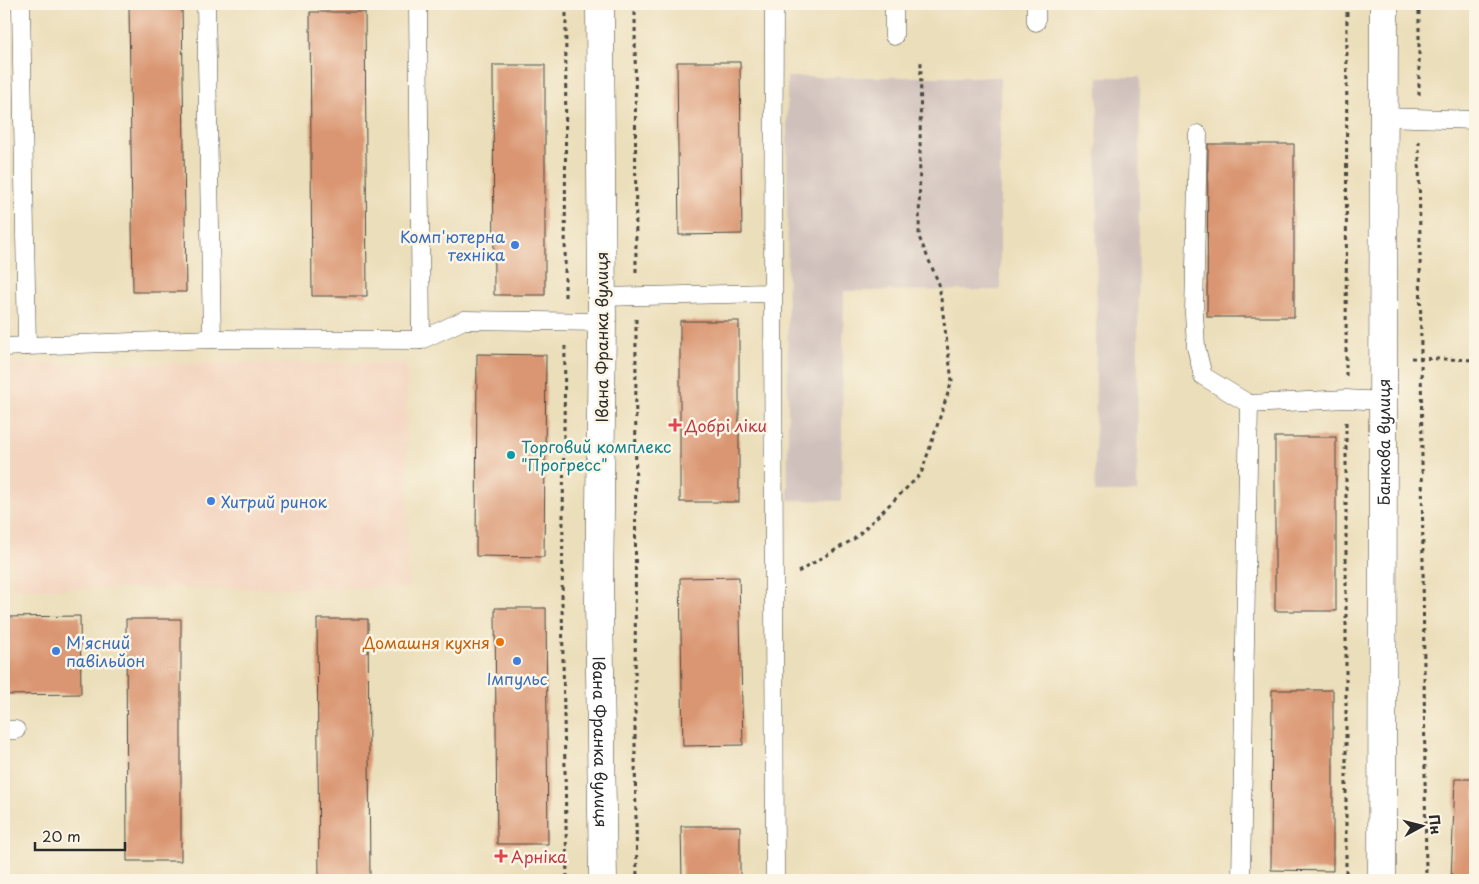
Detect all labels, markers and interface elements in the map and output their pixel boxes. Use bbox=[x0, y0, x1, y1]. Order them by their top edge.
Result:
place label: Комп'ютерна техніка bbox=[400, 224, 505, 266]
marker: Комп'ютерна техніка bbox=[509, 239, 521, 251]
street label: Івана Франка вулиця bbox=[589, 252, 613, 422]
street label: Банкова вулиця bbox=[1371, 379, 1395, 505]
place label: Добрі ліки bbox=[684, 413, 767, 437]
marker: Добрі ліки bbox=[669, 419, 681, 431]
place label: Торговий комплекс "Прогресс" bbox=[521, 434, 671, 476]
marker: Торговий комплекс "Прогресс" bbox=[505, 449, 517, 461]
place label: Хитрий ринок bbox=[221, 489, 328, 513]
marker: Хитрий ринок bbox=[205, 495, 217, 507]
place label: М'ясний павільйон bbox=[66, 630, 145, 672]
place label: Домашня кухня bbox=[362, 630, 490, 654]
marker: Домашня кухня bbox=[494, 636, 506, 648]
marker: М'ясний павільйон bbox=[50, 645, 62, 657]
marker: Імпульс bbox=[511, 655, 523, 667]
street label: Івана Франка вулиця bbox=[588, 656, 614, 828]
place label: Імпульс bbox=[487, 666, 547, 690]
north arrow bbox=[1396, 802, 1446, 852]
text: Пн bbox=[1424, 813, 1447, 836]
scale bar bbox=[35, 819, 125, 851]
text: 20 m bbox=[42, 824, 81, 847]
place label: Арніка bbox=[511, 844, 567, 868]
marker: Арніка bbox=[495, 850, 507, 862]

